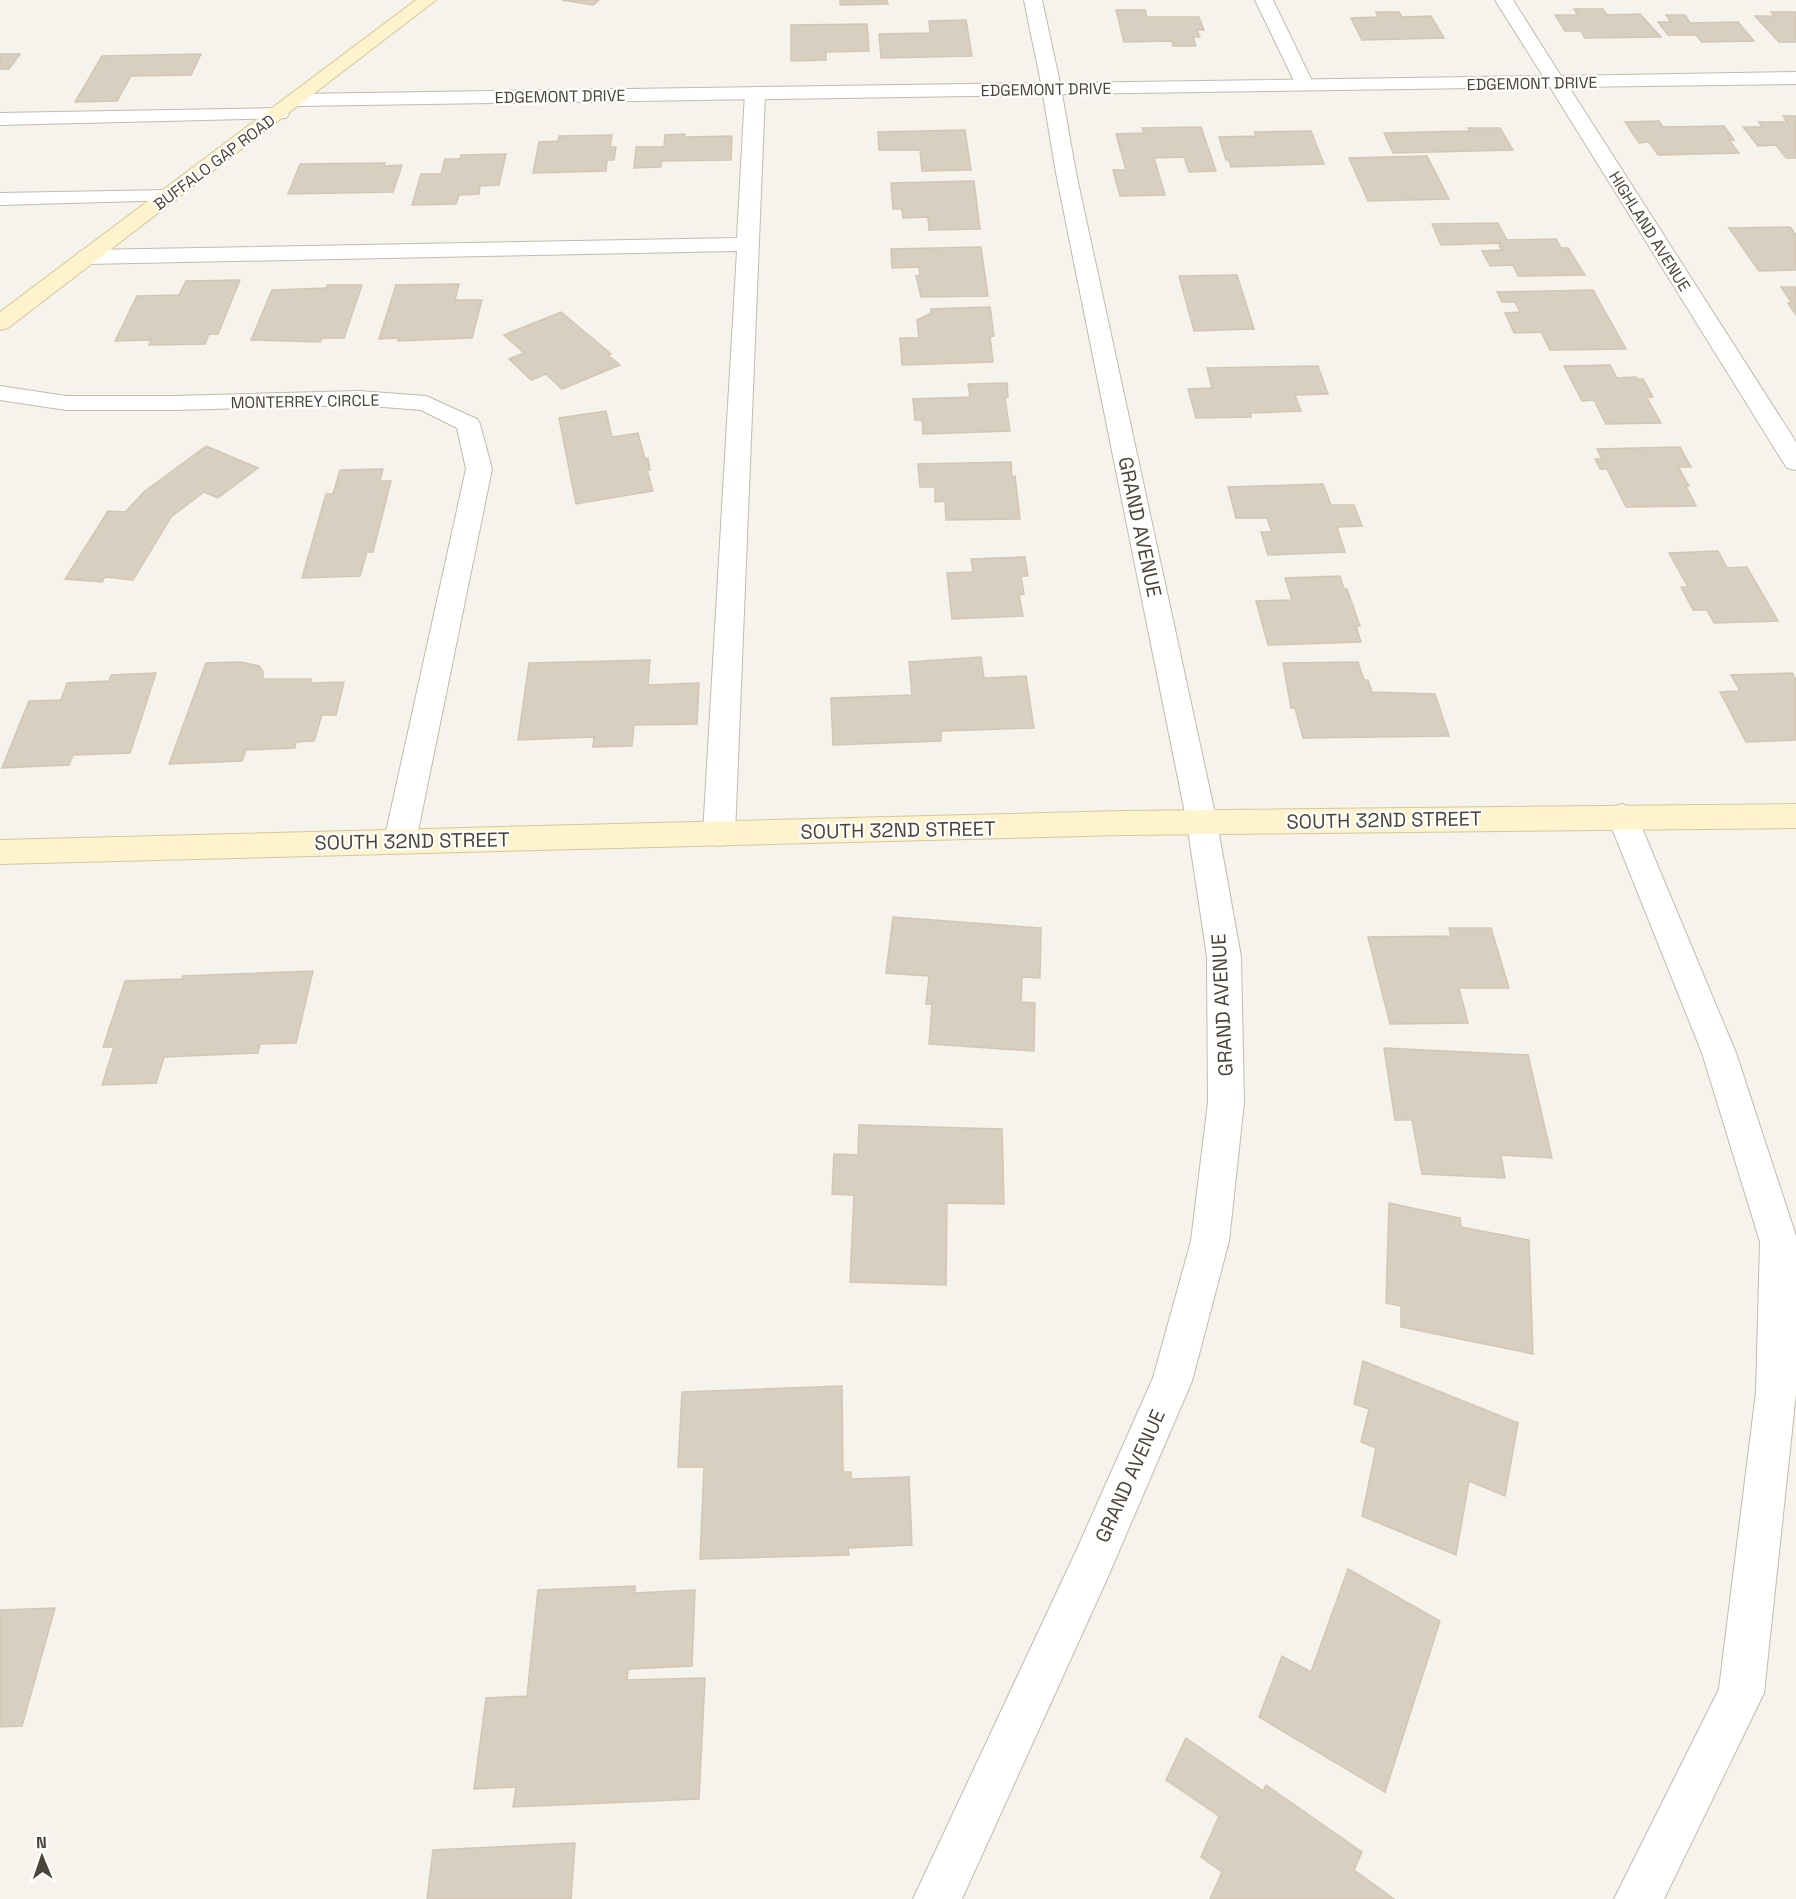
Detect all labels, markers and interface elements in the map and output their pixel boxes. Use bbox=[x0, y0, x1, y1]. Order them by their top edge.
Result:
street label: EDGEMONT DRIVE bbox=[1466, 72, 1598, 95]
street label: EDGEMONT DRIVE bbox=[980, 78, 1112, 101]
street label: EDGEMONT DRIVE bbox=[494, 85, 626, 108]
street label: BUFFALO GAP ROAD bbox=[149, 110, 279, 215]
street label: HIGHLAND AVENUE bbox=[1604, 167, 1695, 295]
street label: MONTERREY CIRCLE bbox=[230, 390, 380, 413]
street label: GRAND AVENUE bbox=[1112, 454, 1168, 600]
street label: SOUTH 32ND STREET bbox=[1286, 805, 1482, 835]
street label: SOUTH 32ND STREET bbox=[800, 815, 996, 845]
street label: SOUTH 32ND STREET bbox=[314, 826, 510, 856]
street label: GRAND AVENUE bbox=[1205, 933, 1239, 1077]
street label: GRAND AVENUE bbox=[1089, 1405, 1171, 1547]
north arrow bbox=[12, 1827, 72, 1887]
text: N bbox=[36, 1832, 47, 1853]

